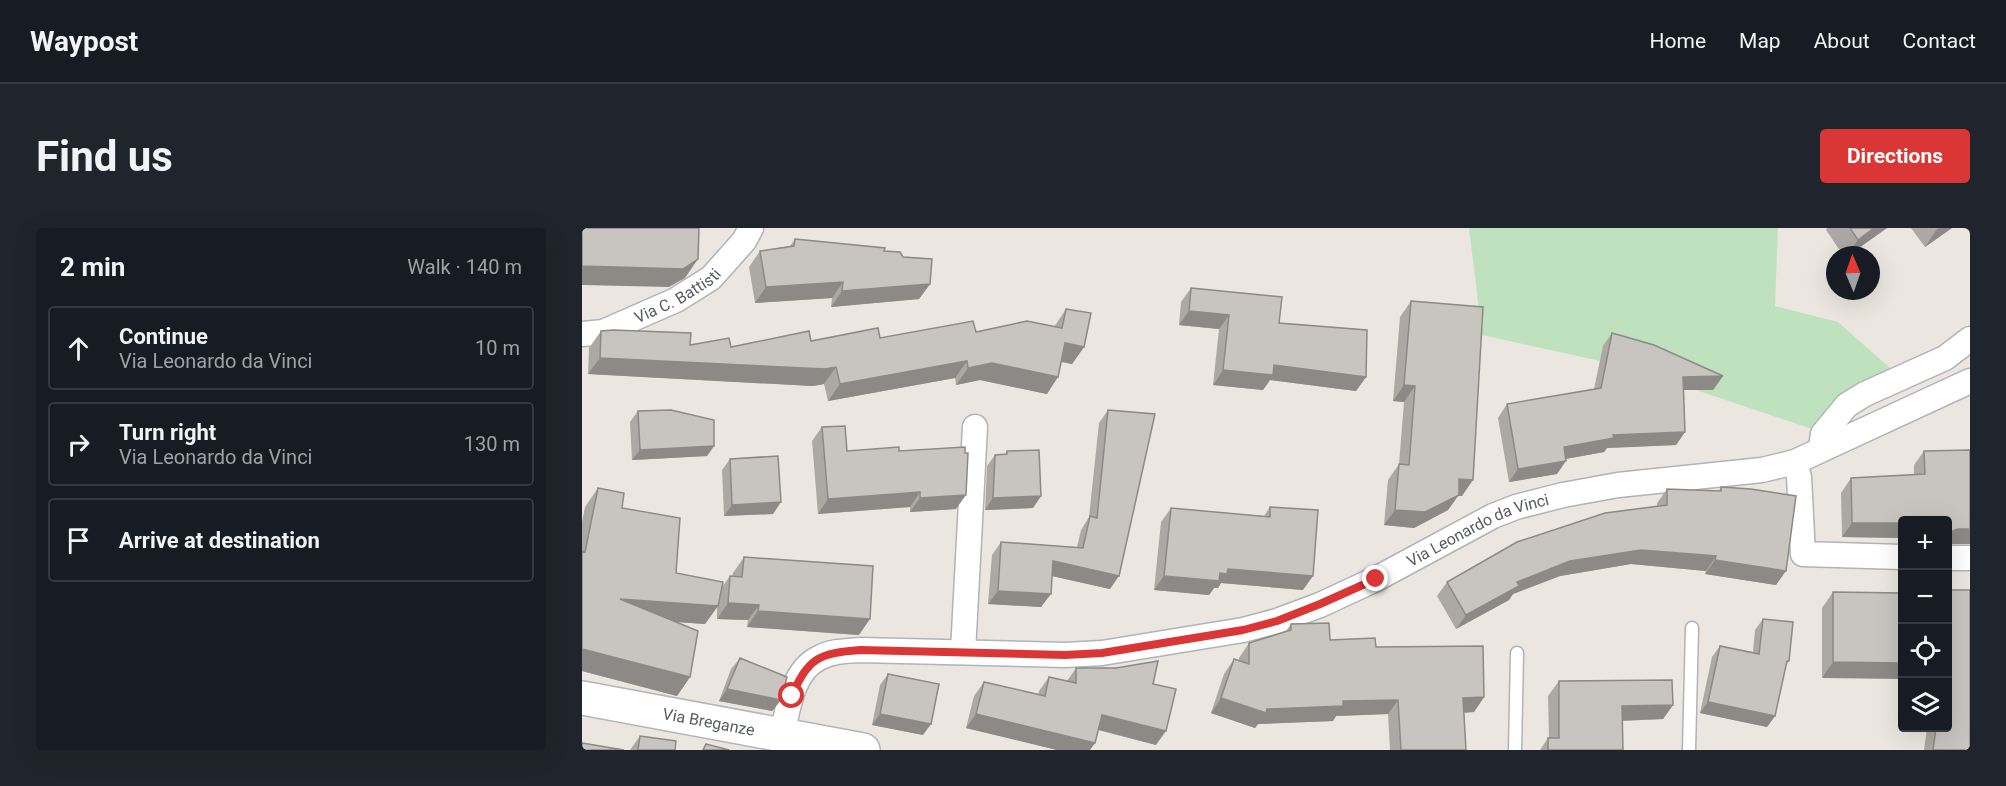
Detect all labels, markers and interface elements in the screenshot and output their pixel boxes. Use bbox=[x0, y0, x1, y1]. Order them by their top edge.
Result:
text: Waypost bbox=[30, 25, 138, 58]
text: Home bbox=[1650, 29, 1706, 53]
text: Map bbox=[1739, 29, 1781, 53]
text: About bbox=[1814, 29, 1870, 53]
text: Contact bbox=[1903, 29, 1976, 53]
button: Directions bbox=[1820, 129, 1970, 183]
text: Find us bbox=[36, 132, 173, 181]
north arrow bbox=[1826, 246, 1880, 300]
text: 2 min bbox=[60, 252, 125, 282]
text: Walk · 140 m bbox=[407, 255, 522, 279]
street label: Via C. Battisti bbox=[631, 264, 725, 327]
text: Continue bbox=[119, 324, 208, 349]
icon: ahead bbox=[62, 332, 95, 365]
text: 10 m bbox=[475, 336, 520, 360]
text: Via Leonardo da Vinci bbox=[119, 349, 312, 373]
text: Turn right bbox=[119, 420, 216, 445]
icon: right bbox=[62, 428, 95, 461]
text: 130 m bbox=[464, 432, 520, 456]
text: Via Leonardo da Vinci bbox=[119, 445, 312, 469]
street label: Via Leonardo da Vinci bbox=[1403, 490, 1551, 570]
map controls bbox=[1898, 516, 1952, 732]
button: + bbox=[1898, 516, 1952, 570]
icon: arrive bbox=[62, 524, 95, 557]
text: Arrive at destination bbox=[119, 528, 320, 553]
route end bbox=[1362, 565, 1388, 591]
button: − bbox=[1898, 570, 1952, 624]
button: locate bbox=[1898, 624, 1952, 678]
button: layers bbox=[1898, 678, 1952, 732]
route start bbox=[778, 682, 804, 708]
street label: Via Breganze bbox=[661, 704, 756, 739]

